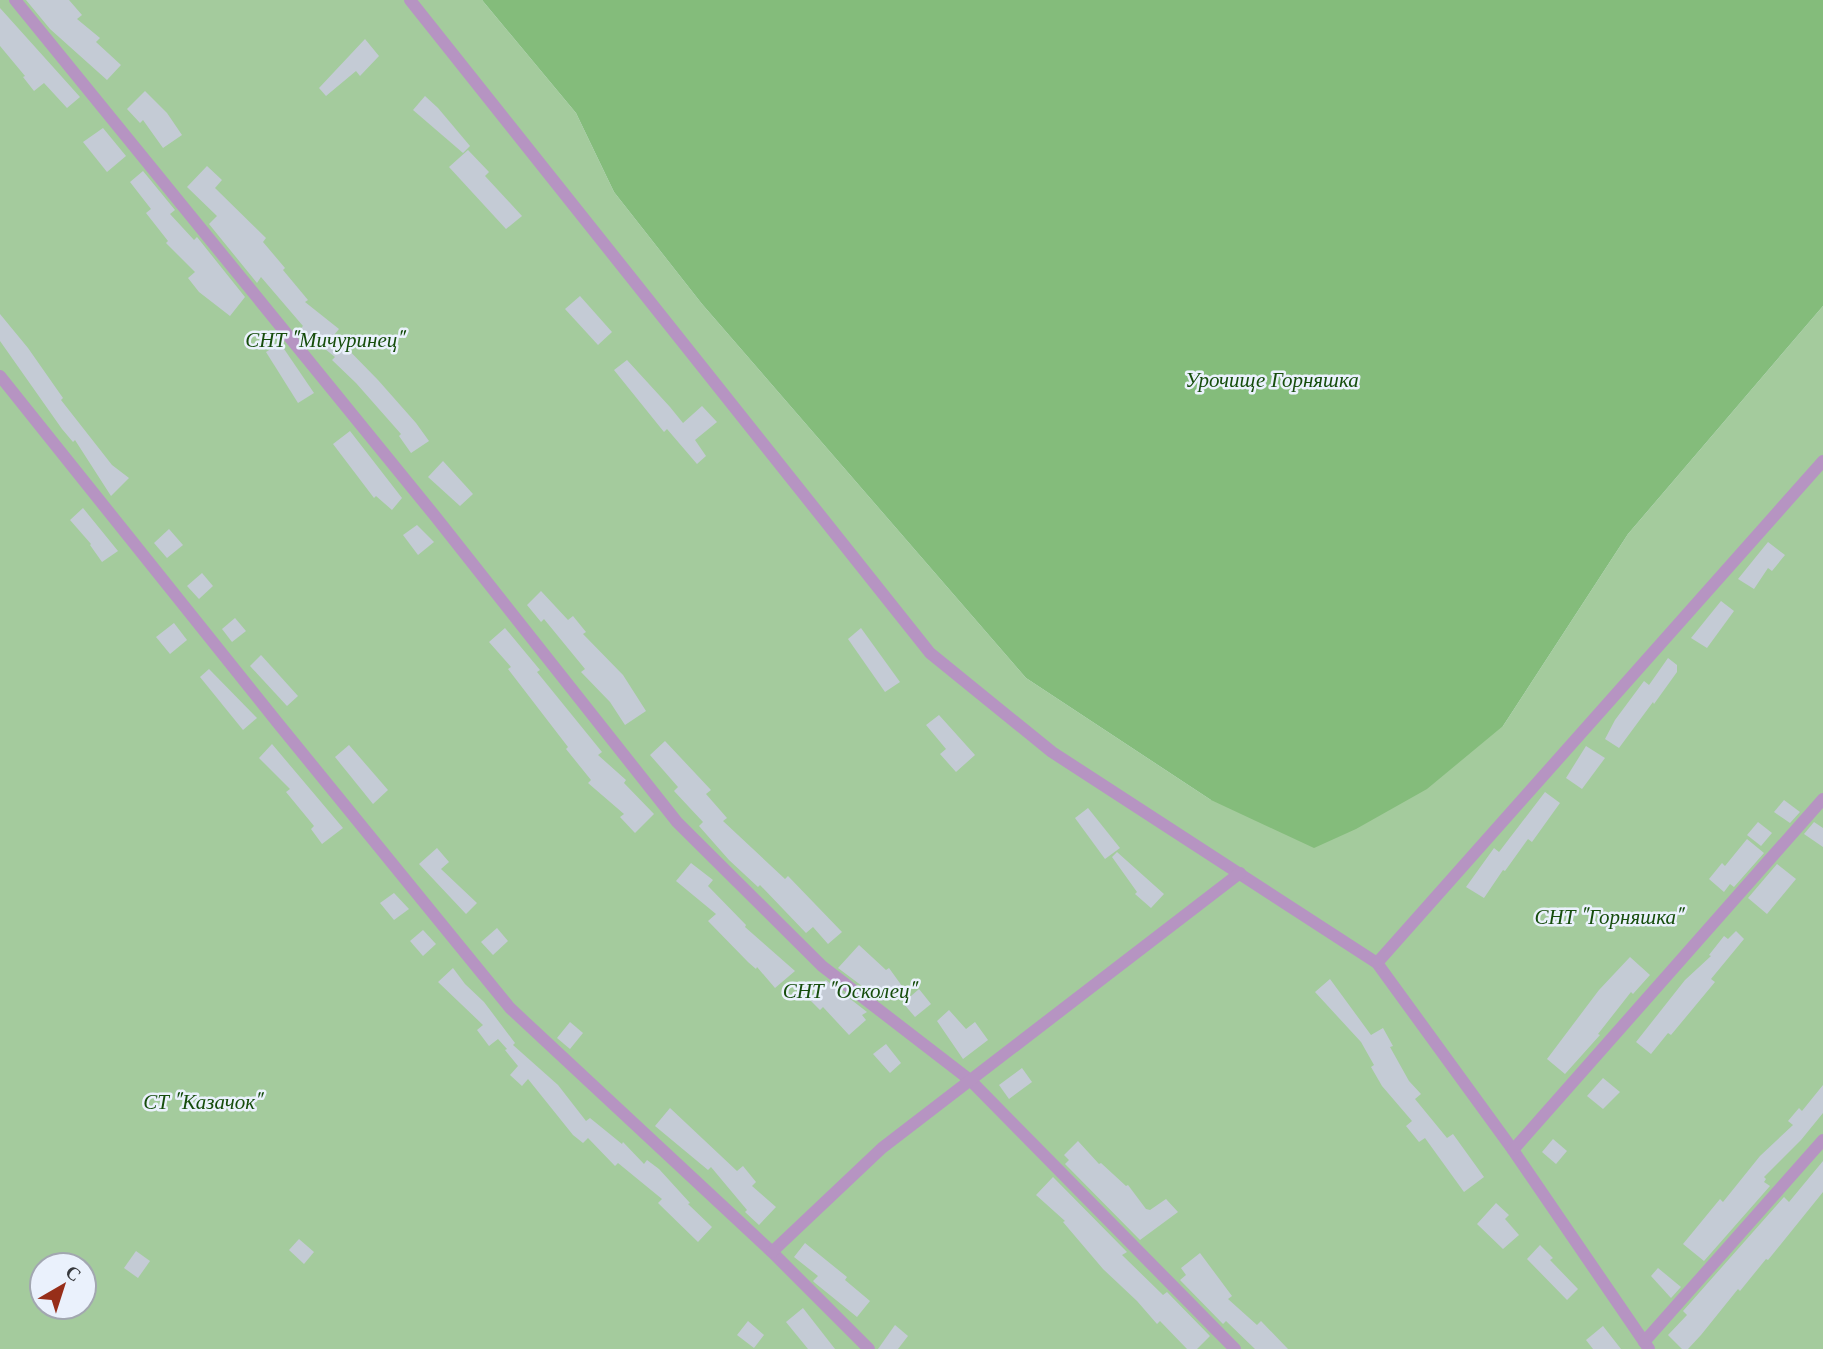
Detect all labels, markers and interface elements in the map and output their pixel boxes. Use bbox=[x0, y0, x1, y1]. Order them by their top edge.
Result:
park label: СНТ "Мичуринец" bbox=[245, 327, 406, 353]
park label: Урочище Горняшка bbox=[1185, 367, 1359, 393]
park label: СНТ "Горняшка" bbox=[1535, 904, 1685, 930]
park label: СНТ "Осколец" bbox=[783, 978, 919, 1004]
park label: СТ "Казачок" bbox=[143, 1089, 264, 1115]
north arrow bbox=[28, 1251, 98, 1321]
text: С bbox=[61, 1260, 86, 1286]

